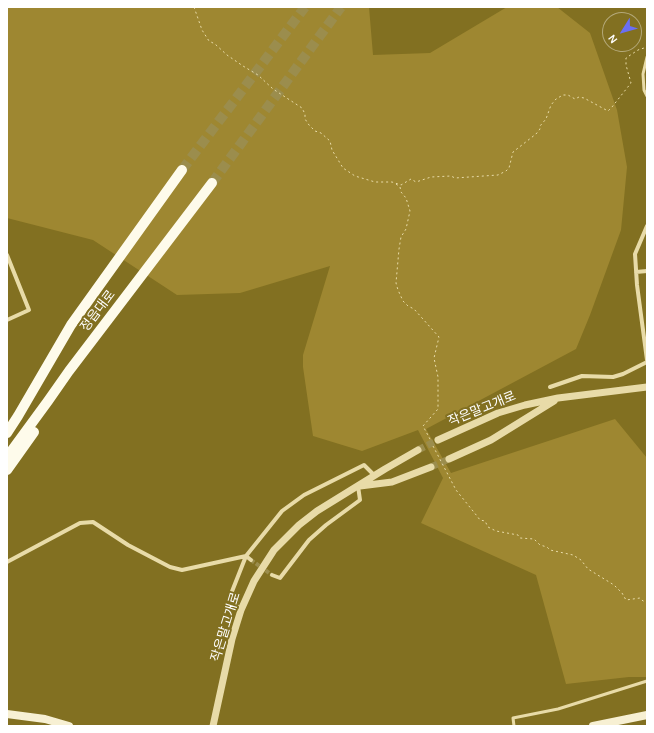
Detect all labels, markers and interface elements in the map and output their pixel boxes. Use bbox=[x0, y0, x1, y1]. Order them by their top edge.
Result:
north arrow bbox=[602, 12, 642, 52]
text: N bbox=[605, 32, 620, 46]
street label: 정읍대로 bbox=[77, 287, 119, 335]
street label: 작은말고개로 bbox=[446, 388, 518, 430]
street label: 작은말고개로 bbox=[208, 590, 244, 664]

